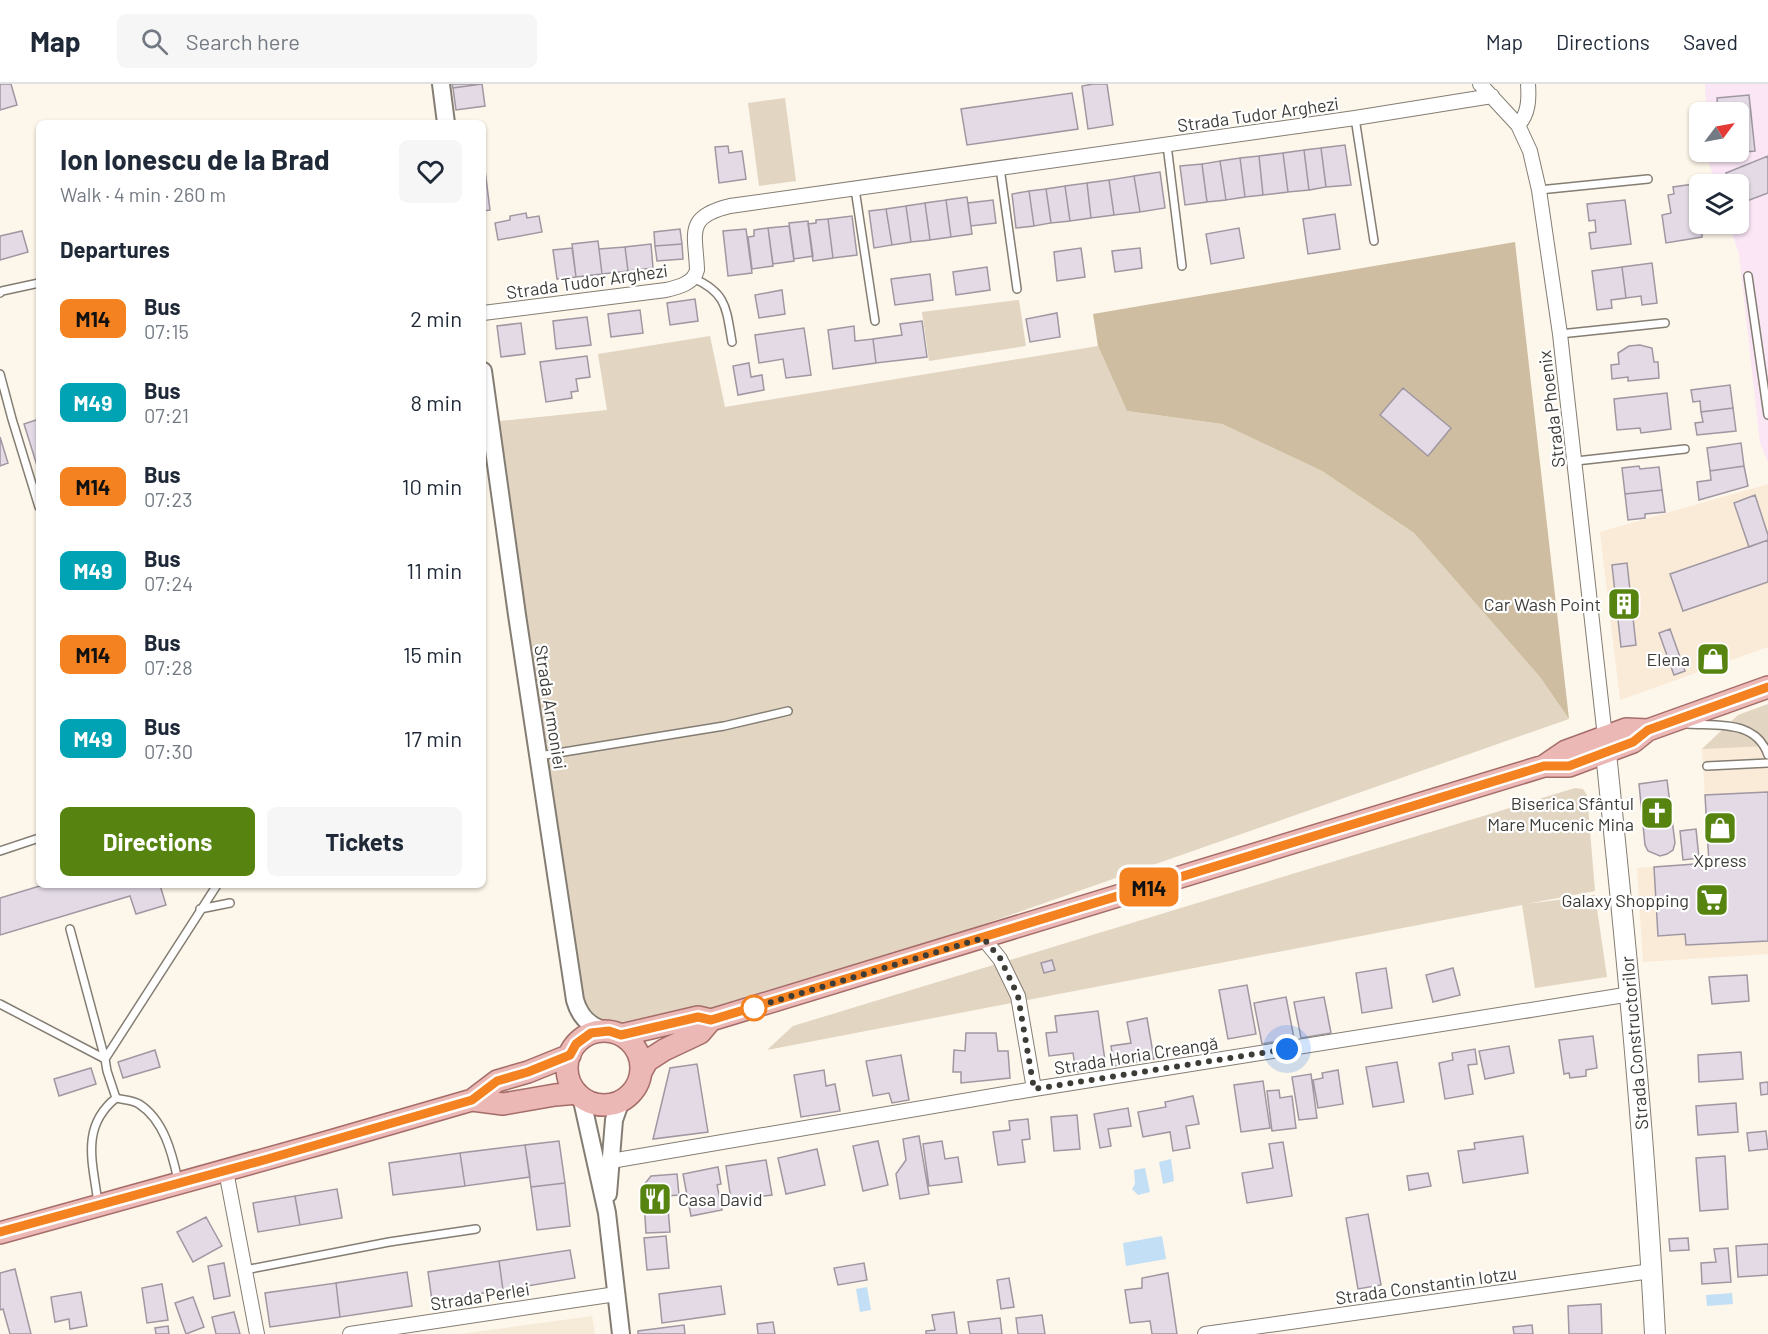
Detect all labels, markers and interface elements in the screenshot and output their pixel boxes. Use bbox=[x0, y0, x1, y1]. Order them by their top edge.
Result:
search box bbox=[117, 14, 537, 68]
text: Map bbox=[30, 24, 81, 58]
icon: search bbox=[138, 25, 171, 58]
text: Search here bbox=[186, 28, 300, 54]
text: Map bbox=[1486, 29, 1523, 54]
text: Directions bbox=[1556, 29, 1650, 54]
text: Saved bbox=[1683, 29, 1738, 54]
street label: Strada Tudor Arghezi bbox=[1176, 92, 1340, 136]
north arrow bbox=[1689, 102, 1749, 162]
map controls bbox=[1689, 102, 1749, 234]
button: heart bbox=[399, 140, 462, 203]
text: Ion Ionescu de la Brad bbox=[60, 142, 330, 176]
button: layers bbox=[1689, 174, 1749, 234]
text: Walk · 4 min · 260 m bbox=[60, 182, 226, 206]
text: Departures bbox=[60, 236, 170, 262]
street label: Strada Tudor Arghezi bbox=[505, 259, 669, 303]
text: Bus bbox=[144, 293, 181, 319]
text: 2 min bbox=[410, 305, 462, 331]
text: M14 bbox=[75, 306, 111, 331]
text: 07:15 bbox=[144, 319, 189, 343]
street label: Strada Phoenix bbox=[1533, 349, 1569, 469]
text: Bus bbox=[144, 377, 181, 403]
text: 8 min bbox=[410, 389, 462, 415]
text: M49 bbox=[74, 390, 112, 415]
text: 07:21 bbox=[144, 403, 189, 427]
text: Bus bbox=[144, 461, 181, 487]
text: 10 min bbox=[402, 473, 462, 499]
text: M14 bbox=[75, 474, 111, 499]
text: 07:23 bbox=[144, 487, 192, 511]
text: Bus bbox=[144, 545, 181, 571]
text: 11 min bbox=[406, 557, 462, 583]
text: M49 bbox=[74, 558, 112, 583]
text: 07:24 bbox=[144, 571, 193, 595]
building icon: Car Wash Point bbox=[1606, 586, 1642, 622]
place label: Car Wash Point bbox=[1484, 593, 1601, 615]
text: Bus bbox=[144, 629, 181, 655]
text: 15 min bbox=[403, 641, 462, 667]
shop icon: Elena bbox=[1695, 641, 1731, 677]
text: M14 bbox=[75, 642, 111, 667]
street label: Strada Armoniei bbox=[530, 643, 572, 771]
place label: Elena bbox=[1646, 648, 1690, 670]
text: 07:28 bbox=[144, 655, 193, 679]
text: Bus bbox=[144, 713, 181, 739]
text: 17 min bbox=[404, 725, 462, 751]
text: M49 bbox=[74, 726, 112, 751]
text: 07:30 bbox=[144, 739, 193, 763]
place label: Biserica Sfântul Mare Mucenic Mina bbox=[1487, 792, 1634, 835]
church icon: Biserica Sfântul Mare Mucenic Mina bbox=[1639, 795, 1675, 831]
button: Directions bbox=[60, 807, 255, 876]
button: Tickets bbox=[267, 807, 462, 876]
shop icon: Xpress bbox=[1702, 810, 1738, 846]
place label: Xpress bbox=[1693, 849, 1747, 871]
line badge: M14 bbox=[1114, 868, 1184, 906]
text: M14 bbox=[1131, 875, 1167, 900]
supermarket icon: Galaxy Shopping bbox=[1694, 882, 1730, 918]
place label: Galaxy Shopping bbox=[1561, 889, 1689, 911]
street label: Strada Constructorilor bbox=[1615, 955, 1653, 1131]
unlabelled marker bbox=[741, 995, 767, 1021]
street label: Strada Horia Creangă bbox=[1053, 1031, 1219, 1079]
your location bbox=[1272, 1034, 1302, 1064]
restaurant icon: Casa David bbox=[637, 1181, 673, 1217]
place label: Casa David bbox=[678, 1188, 763, 1210]
street label: Strada Constantin Iotzu bbox=[1334, 1261, 1518, 1309]
street label: Strada Perlei bbox=[429, 1277, 531, 1315]

